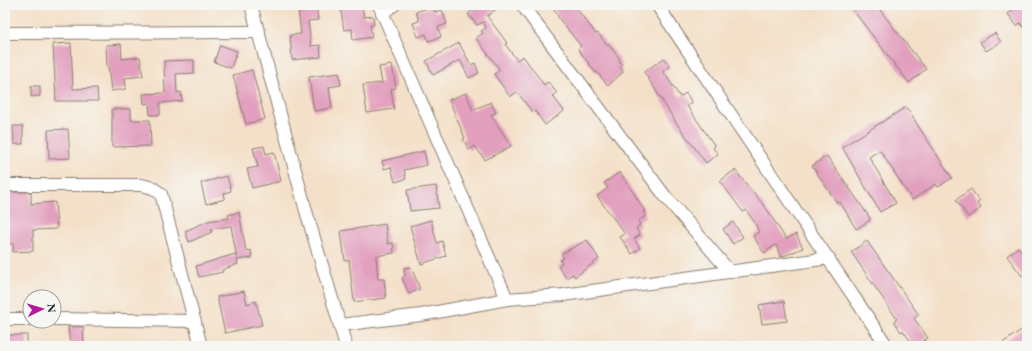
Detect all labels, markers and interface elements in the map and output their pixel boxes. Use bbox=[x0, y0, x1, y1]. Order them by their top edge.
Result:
north arrow bbox=[22, 289, 62, 329]
text: N bbox=[45, 303, 59, 313]

